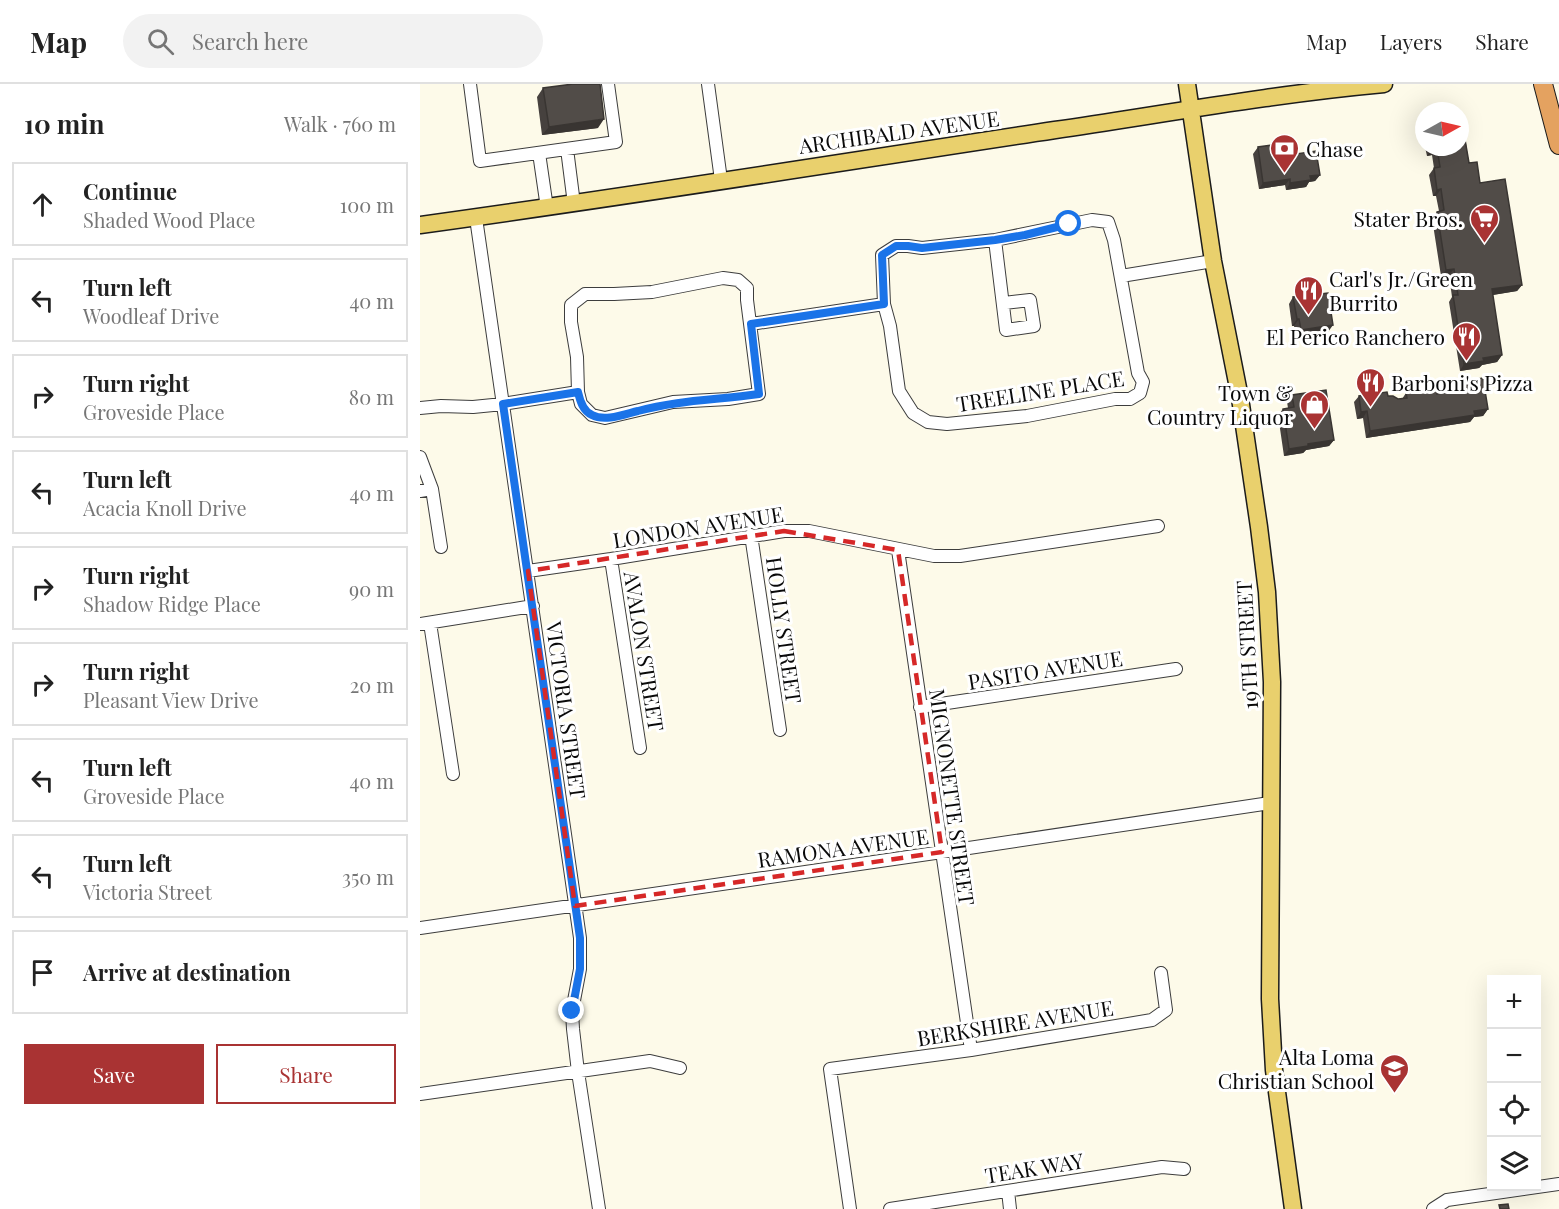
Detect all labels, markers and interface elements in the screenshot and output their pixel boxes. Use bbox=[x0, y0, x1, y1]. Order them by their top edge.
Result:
search box bbox=[123, 14, 543, 68]
text: Map bbox=[30, 23, 87, 60]
icon: search bbox=[144, 25, 177, 58]
text: Search here bbox=[192, 26, 308, 56]
text: Map bbox=[1306, 27, 1347, 55]
text: Layers bbox=[1380, 27, 1442, 55]
text: Share bbox=[1475, 27, 1529, 55]
north arrow bbox=[1415, 102, 1469, 156]
street label: ARCHIBALD AVENUE bbox=[796, 103, 1001, 159]
text: 10 min bbox=[24, 106, 104, 141]
text: Walk · 760 m bbox=[284, 110, 396, 137]
bank icon: Chase bbox=[1269, 132, 1301, 174]
place label: Chase bbox=[1306, 134, 1363, 162]
text: Continue bbox=[83, 176, 177, 206]
icon: ahead bbox=[26, 188, 59, 221]
text: 100 m bbox=[340, 191, 394, 218]
supermarket icon: Stater Bros. bbox=[1468, 202, 1500, 244]
place label: Stater Bros. bbox=[1353, 204, 1463, 232]
text: Shaded Wood Place bbox=[83, 206, 255, 233]
route start bbox=[1055, 210, 1081, 236]
place label: Carl's Jr./Green Burrito bbox=[1329, 264, 1474, 316]
text: Turn left bbox=[83, 272, 172, 302]
restaurant icon: Carl's Jr./Green Burrito bbox=[1292, 274, 1324, 316]
icon: left bbox=[26, 284, 59, 317]
text: 40 m bbox=[349, 287, 394, 314]
text: Woodleaf Drive bbox=[83, 302, 219, 329]
restaurant icon: El Perico Ranchero bbox=[1450, 320, 1482, 362]
place label: El Perico Ranchero bbox=[1266, 322, 1445, 350]
street label: TREELINE PLACE bbox=[954, 363, 1126, 417]
restaurant icon: Barboni's Pizza bbox=[1354, 366, 1386, 408]
text: Turn right bbox=[83, 368, 189, 398]
place label: Barboni's Pizza bbox=[1391, 368, 1534, 396]
place label: Town & Country Liquor bbox=[1147, 378, 1294, 430]
icon: right bbox=[26, 380, 59, 413]
text: 80 m bbox=[349, 383, 394, 410]
shop icon: Town & Country Liquor bbox=[1298, 388, 1330, 430]
text: Groveside Place bbox=[83, 398, 225, 425]
text: Turn left bbox=[83, 464, 172, 494]
icon: left bbox=[26, 476, 59, 509]
text: 40 m bbox=[349, 479, 394, 506]
text: Acacia Knoll Drive bbox=[83, 494, 247, 521]
street label: LONDON AVENUE bbox=[611, 499, 785, 553]
street label: HOLLY STREET bbox=[761, 555, 809, 705]
text: Turn right bbox=[83, 560, 189, 590]
street label: AVALON STREET bbox=[618, 568, 671, 733]
icon: right bbox=[26, 572, 59, 605]
text: 90 m bbox=[349, 575, 394, 602]
street label: 19TH STREET bbox=[1229, 580, 1263, 710]
text: Shadow Ridge Place bbox=[83, 590, 261, 617]
street label: VICTORIA STREET bbox=[541, 619, 593, 801]
street label: PASITO AVENUE bbox=[966, 643, 1124, 695]
text: Turn right bbox=[83, 656, 189, 686]
icon: right bbox=[26, 668, 59, 701]
text: 20 m bbox=[350, 671, 394, 698]
text: Pleasant View Drive bbox=[83, 686, 259, 713]
street label: MIGNONETTE STREET bbox=[924, 687, 982, 907]
text: Turn left bbox=[83, 752, 172, 782]
icon: left bbox=[26, 764, 59, 797]
text: 40 m bbox=[349, 767, 394, 794]
text: Groveside Place bbox=[83, 782, 225, 809]
street label: RAMONA AVENUE bbox=[756, 821, 930, 873]
text: Turn left bbox=[83, 848, 172, 878]
icon: left bbox=[26, 860, 59, 893]
text: 350 m bbox=[342, 863, 394, 890]
text: Victoria Street bbox=[83, 878, 212, 905]
icon: arrive bbox=[26, 956, 59, 989]
text: Arrive at destination bbox=[83, 957, 291, 987]
map controls bbox=[1487, 975, 1541, 1191]
button: + bbox=[1487, 975, 1541, 1029]
street label: BERKSHIRE AVENUE bbox=[915, 993, 1115, 1051]
route end bbox=[558, 997, 584, 1023]
button: − bbox=[1487, 1029, 1541, 1083]
place label: Alta Loma Christian School bbox=[1218, 1042, 1375, 1094]
button: Save bbox=[24, 1044, 204, 1104]
button: Share bbox=[216, 1044, 396, 1104]
school or university icon: Alta Loma Christian School bbox=[1379, 1052, 1411, 1094]
button: locate bbox=[1487, 1083, 1541, 1137]
button: layers bbox=[1487, 1137, 1541, 1191]
street label: TEAK WAY bbox=[983, 1145, 1086, 1189]

